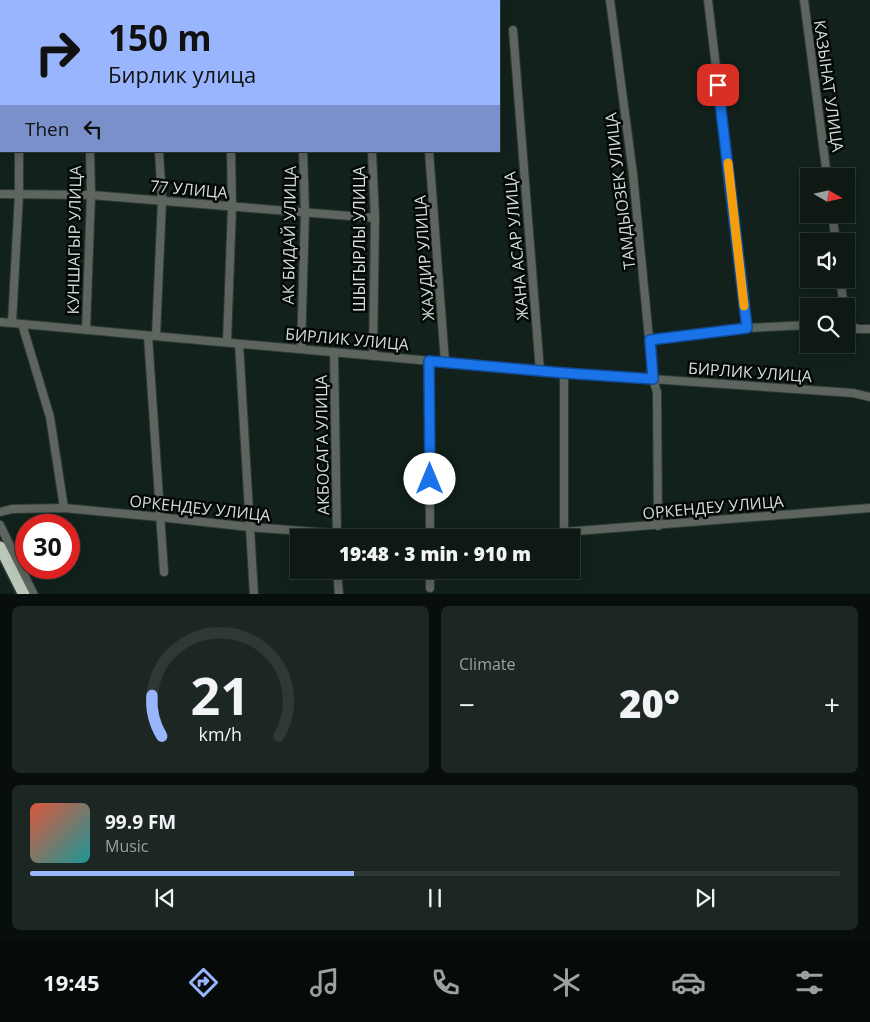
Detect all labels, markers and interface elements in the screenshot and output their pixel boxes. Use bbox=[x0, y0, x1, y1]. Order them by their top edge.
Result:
text: 150 m bbox=[108, 14, 212, 61]
street label: КАЗЫНАТ УЛИЦА bbox=[809, 19, 849, 154]
icon: right bbox=[25, 20, 90, 85]
text: Бирлик улица bbox=[108, 59, 256, 89]
pin bbox=[697, 64, 739, 106]
icon: arrive bbox=[704, 71, 732, 99]
street label: ТАМДЫОЗЕК УЛИЦА bbox=[599, 111, 641, 271]
icon: left bbox=[79, 115, 107, 143]
text: Then bbox=[25, 116, 69, 142]
street label: КУНШАГЫР УЛИЦА bbox=[62, 164, 86, 315]
street label: АК БИДАЙ УЛИЦА bbox=[277, 165, 301, 304]
street label: ШЫГЫРЛЫ УЛИЦА bbox=[348, 165, 370, 312]
north arrow bbox=[800, 168, 855, 222]
map controls bbox=[800, 168, 855, 353]
street label: ЖАНА АСАР УЛИЦА bbox=[498, 170, 533, 321]
street label: 77 УЛИЦА bbox=[149, 175, 230, 203]
street label: ЖАУДИР УЛИЦА bbox=[409, 194, 439, 321]
button: sound bbox=[800, 233, 855, 288]
button: search bbox=[800, 298, 855, 353]
street label: БИРЛИК УЛИЦА bbox=[284, 323, 411, 355]
street label: БИРЛИК УЛИЦА bbox=[687, 357, 814, 387]
street label: АКБОСАГА УЛИЦА bbox=[310, 374, 334, 515]
position arrow bbox=[403, 452, 455, 504]
street label: ОРКЕНДЕУ УЛИЦА bbox=[128, 490, 272, 526]
street label: ОРКЕНДЕУ УЛИЦА bbox=[642, 490, 785, 524]
speed limit sign: 30 bbox=[15, 514, 80, 579]
text: 19:48 · 3 min · 910 m bbox=[339, 541, 531, 567]
text: Climate bbox=[459, 653, 516, 675]
text: 21 bbox=[191, 659, 250, 730]
text: 20° bbox=[619, 677, 680, 729]
text: − bbox=[459, 685, 475, 723]
text: + bbox=[824, 685, 840, 723]
text: km/h bbox=[199, 722, 242, 746]
text: 99.9 FM bbox=[105, 809, 176, 835]
text: Music bbox=[105, 835, 149, 857]
icon: previous bbox=[151, 884, 179, 912]
icon: pause bbox=[421, 884, 449, 912]
icon: next bbox=[691, 884, 719, 912]
icon: directions bbox=[186, 965, 221, 1000]
icon: music bbox=[307, 965, 342, 1000]
icon: phone bbox=[428, 965, 463, 1000]
icon: climate bbox=[549, 965, 584, 1000]
icon: car bbox=[671, 965, 706, 1000]
icon: filters bbox=[792, 965, 827, 1000]
text: 19:45 bbox=[43, 967, 100, 997]

